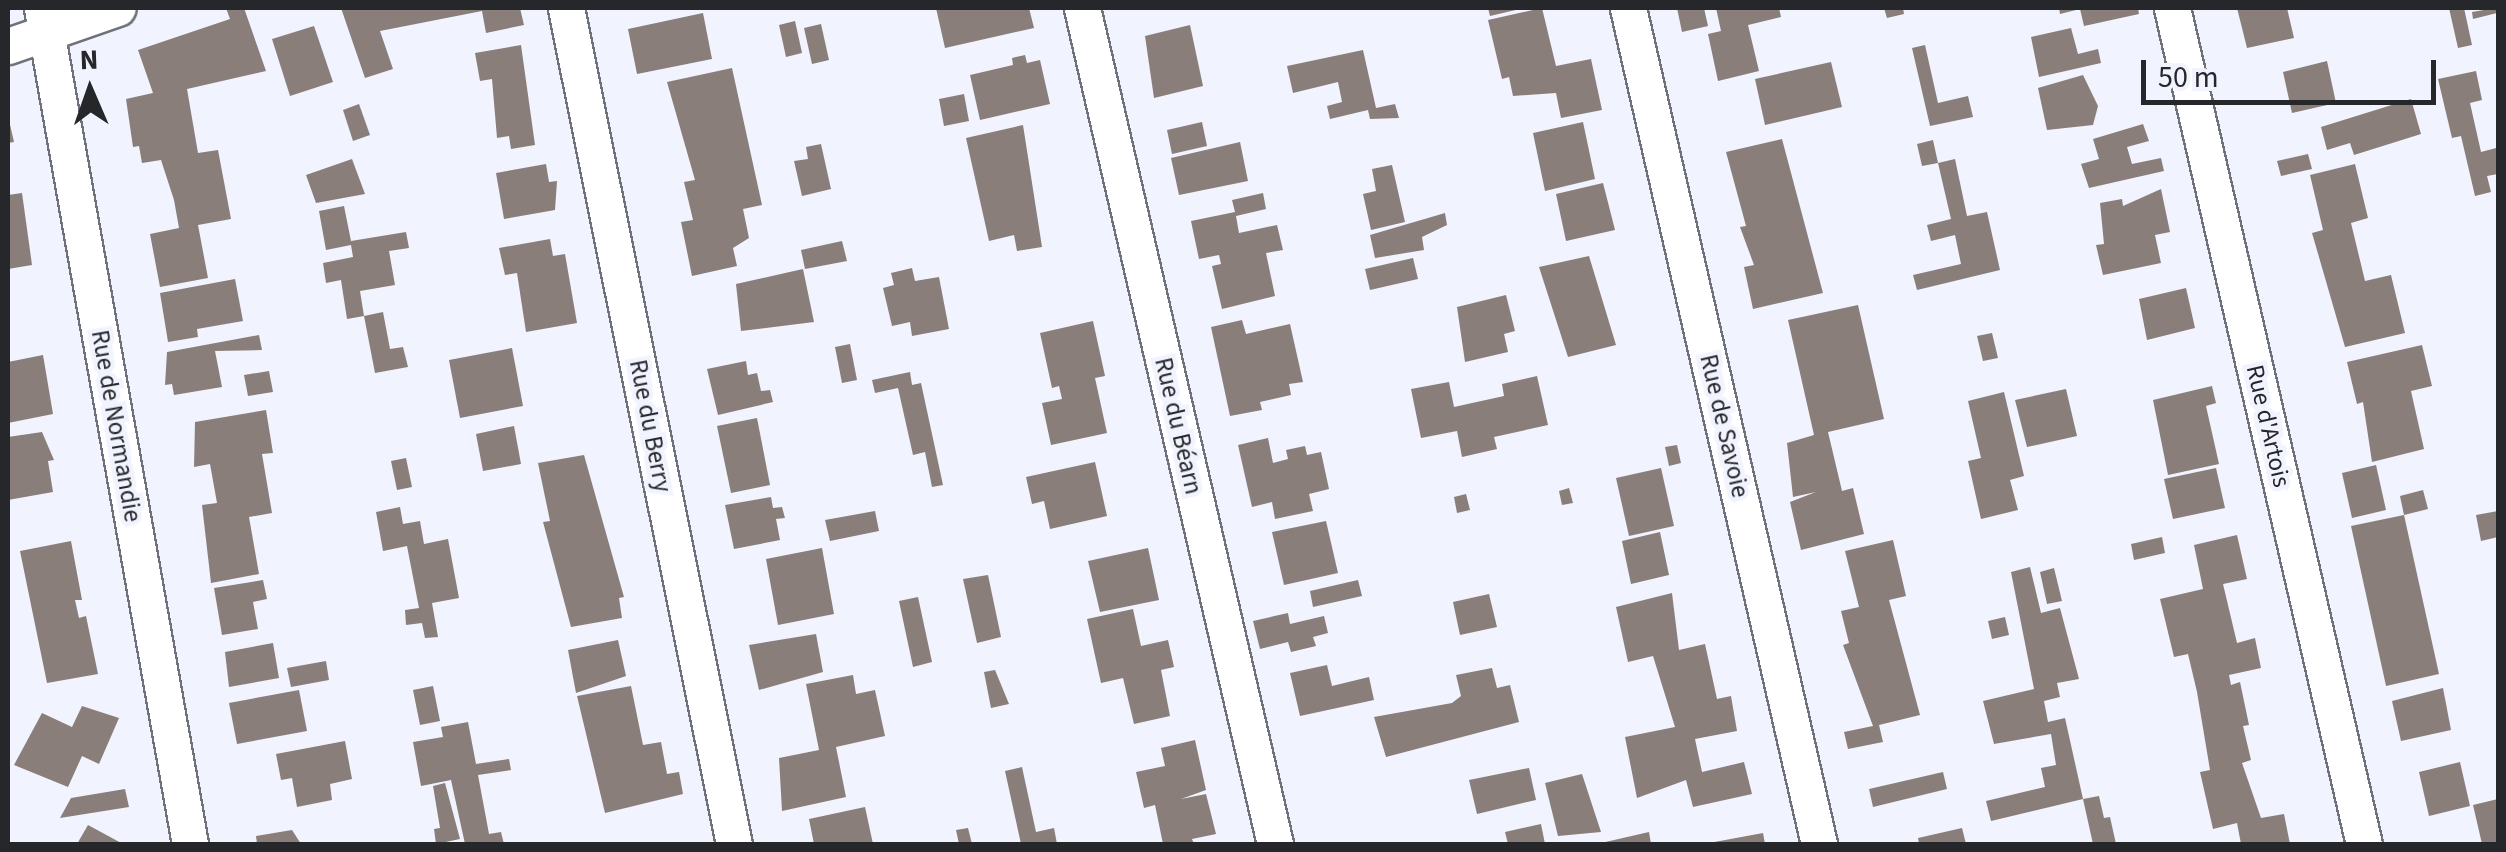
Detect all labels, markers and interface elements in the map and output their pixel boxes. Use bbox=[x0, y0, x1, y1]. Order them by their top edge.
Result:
north arrow bbox=[40, 40, 140, 140]
text: N bbox=[79, 40, 99, 80]
scale bar bbox=[2146, 40, 2441, 102]
text: 50 m bbox=[2158, 56, 2219, 99]
street label: Rue de Normandie bbox=[84, 328, 148, 524]
street label: Rue de Savoie bbox=[1693, 351, 1755, 501]
street label: Rue du Béarn bbox=[1148, 355, 1208, 497]
street label: Rue du Berry bbox=[622, 357, 678, 495]
street label: Rue d'Artois bbox=[2239, 362, 2297, 490]

